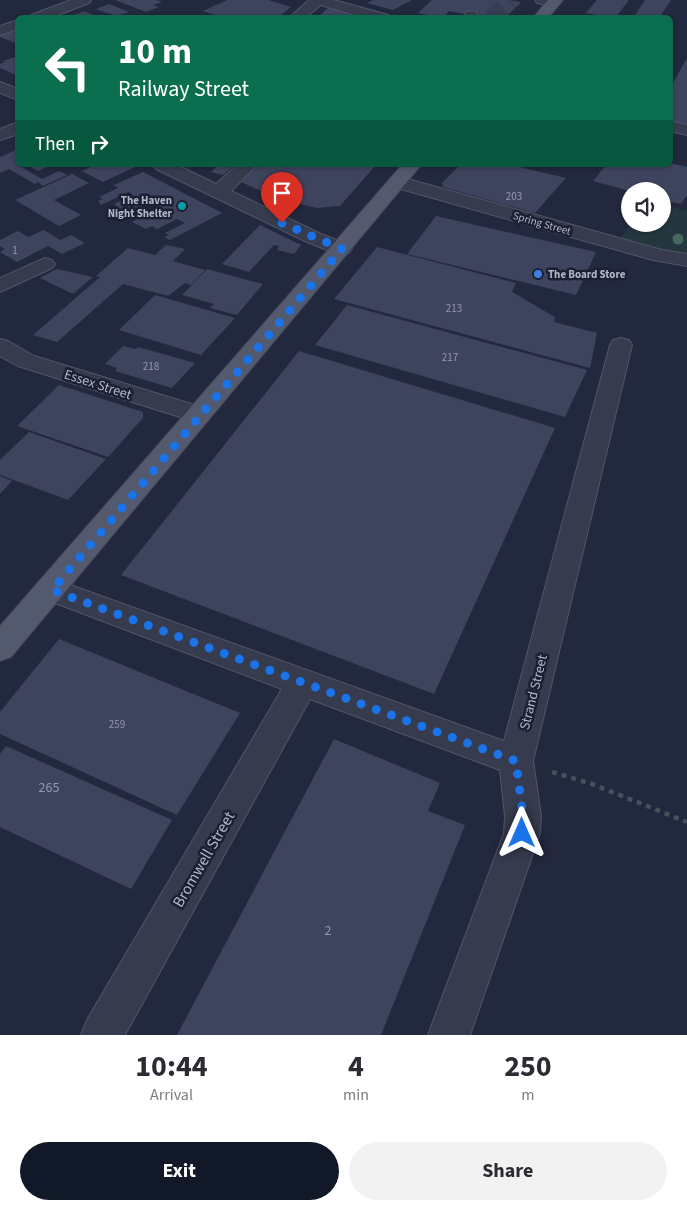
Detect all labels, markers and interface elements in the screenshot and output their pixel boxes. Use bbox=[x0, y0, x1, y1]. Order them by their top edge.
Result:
text: 10 m bbox=[118, 27, 192, 77]
icon: left bbox=[35, 35, 100, 100]
text: Railway Street bbox=[118, 73, 249, 105]
icon: right bbox=[85, 130, 113, 158]
text: Then bbox=[35, 131, 75, 158]
pin bbox=[261, 172, 303, 223]
icon: arrive bbox=[268, 179, 296, 207]
map controls bbox=[621, 182, 671, 232]
button: sound bbox=[621, 182, 671, 232]
house number: 203 bbox=[506, 189, 522, 204]
place label: The Haven Night Shelter bbox=[108, 193, 173, 221]
marker: The Haven Night Shelter bbox=[176, 200, 188, 212]
street label: Spring Street bbox=[511, 208, 573, 239]
house number: 1 bbox=[12, 243, 18, 258]
place label: The Board Store bbox=[548, 267, 626, 282]
marker: The Board Store bbox=[532, 268, 544, 280]
house number: 213 bbox=[446, 301, 462, 316]
house number: 217 bbox=[442, 350, 458, 365]
house number: 218 bbox=[143, 359, 160, 374]
street label: Essex Street bbox=[61, 365, 134, 405]
street label: Strand Street bbox=[515, 652, 553, 732]
house number: 259 bbox=[109, 717, 125, 732]
house number: 265 bbox=[39, 778, 59, 798]
position arrow bbox=[495, 806, 547, 858]
street label: Bromwell Street bbox=[167, 807, 241, 912]
house number: 2 bbox=[325, 921, 332, 941]
text: 10:44 bbox=[135, 1045, 208, 1088]
text: 4 bbox=[348, 1045, 364, 1088]
text: 250 bbox=[504, 1045, 552, 1088]
text: Arrival bbox=[150, 1084, 193, 1106]
text: min bbox=[343, 1084, 369, 1106]
text: m bbox=[521, 1084, 535, 1106]
button: Exit bbox=[20, 1142, 339, 1200]
button: Share bbox=[349, 1142, 667, 1200]

